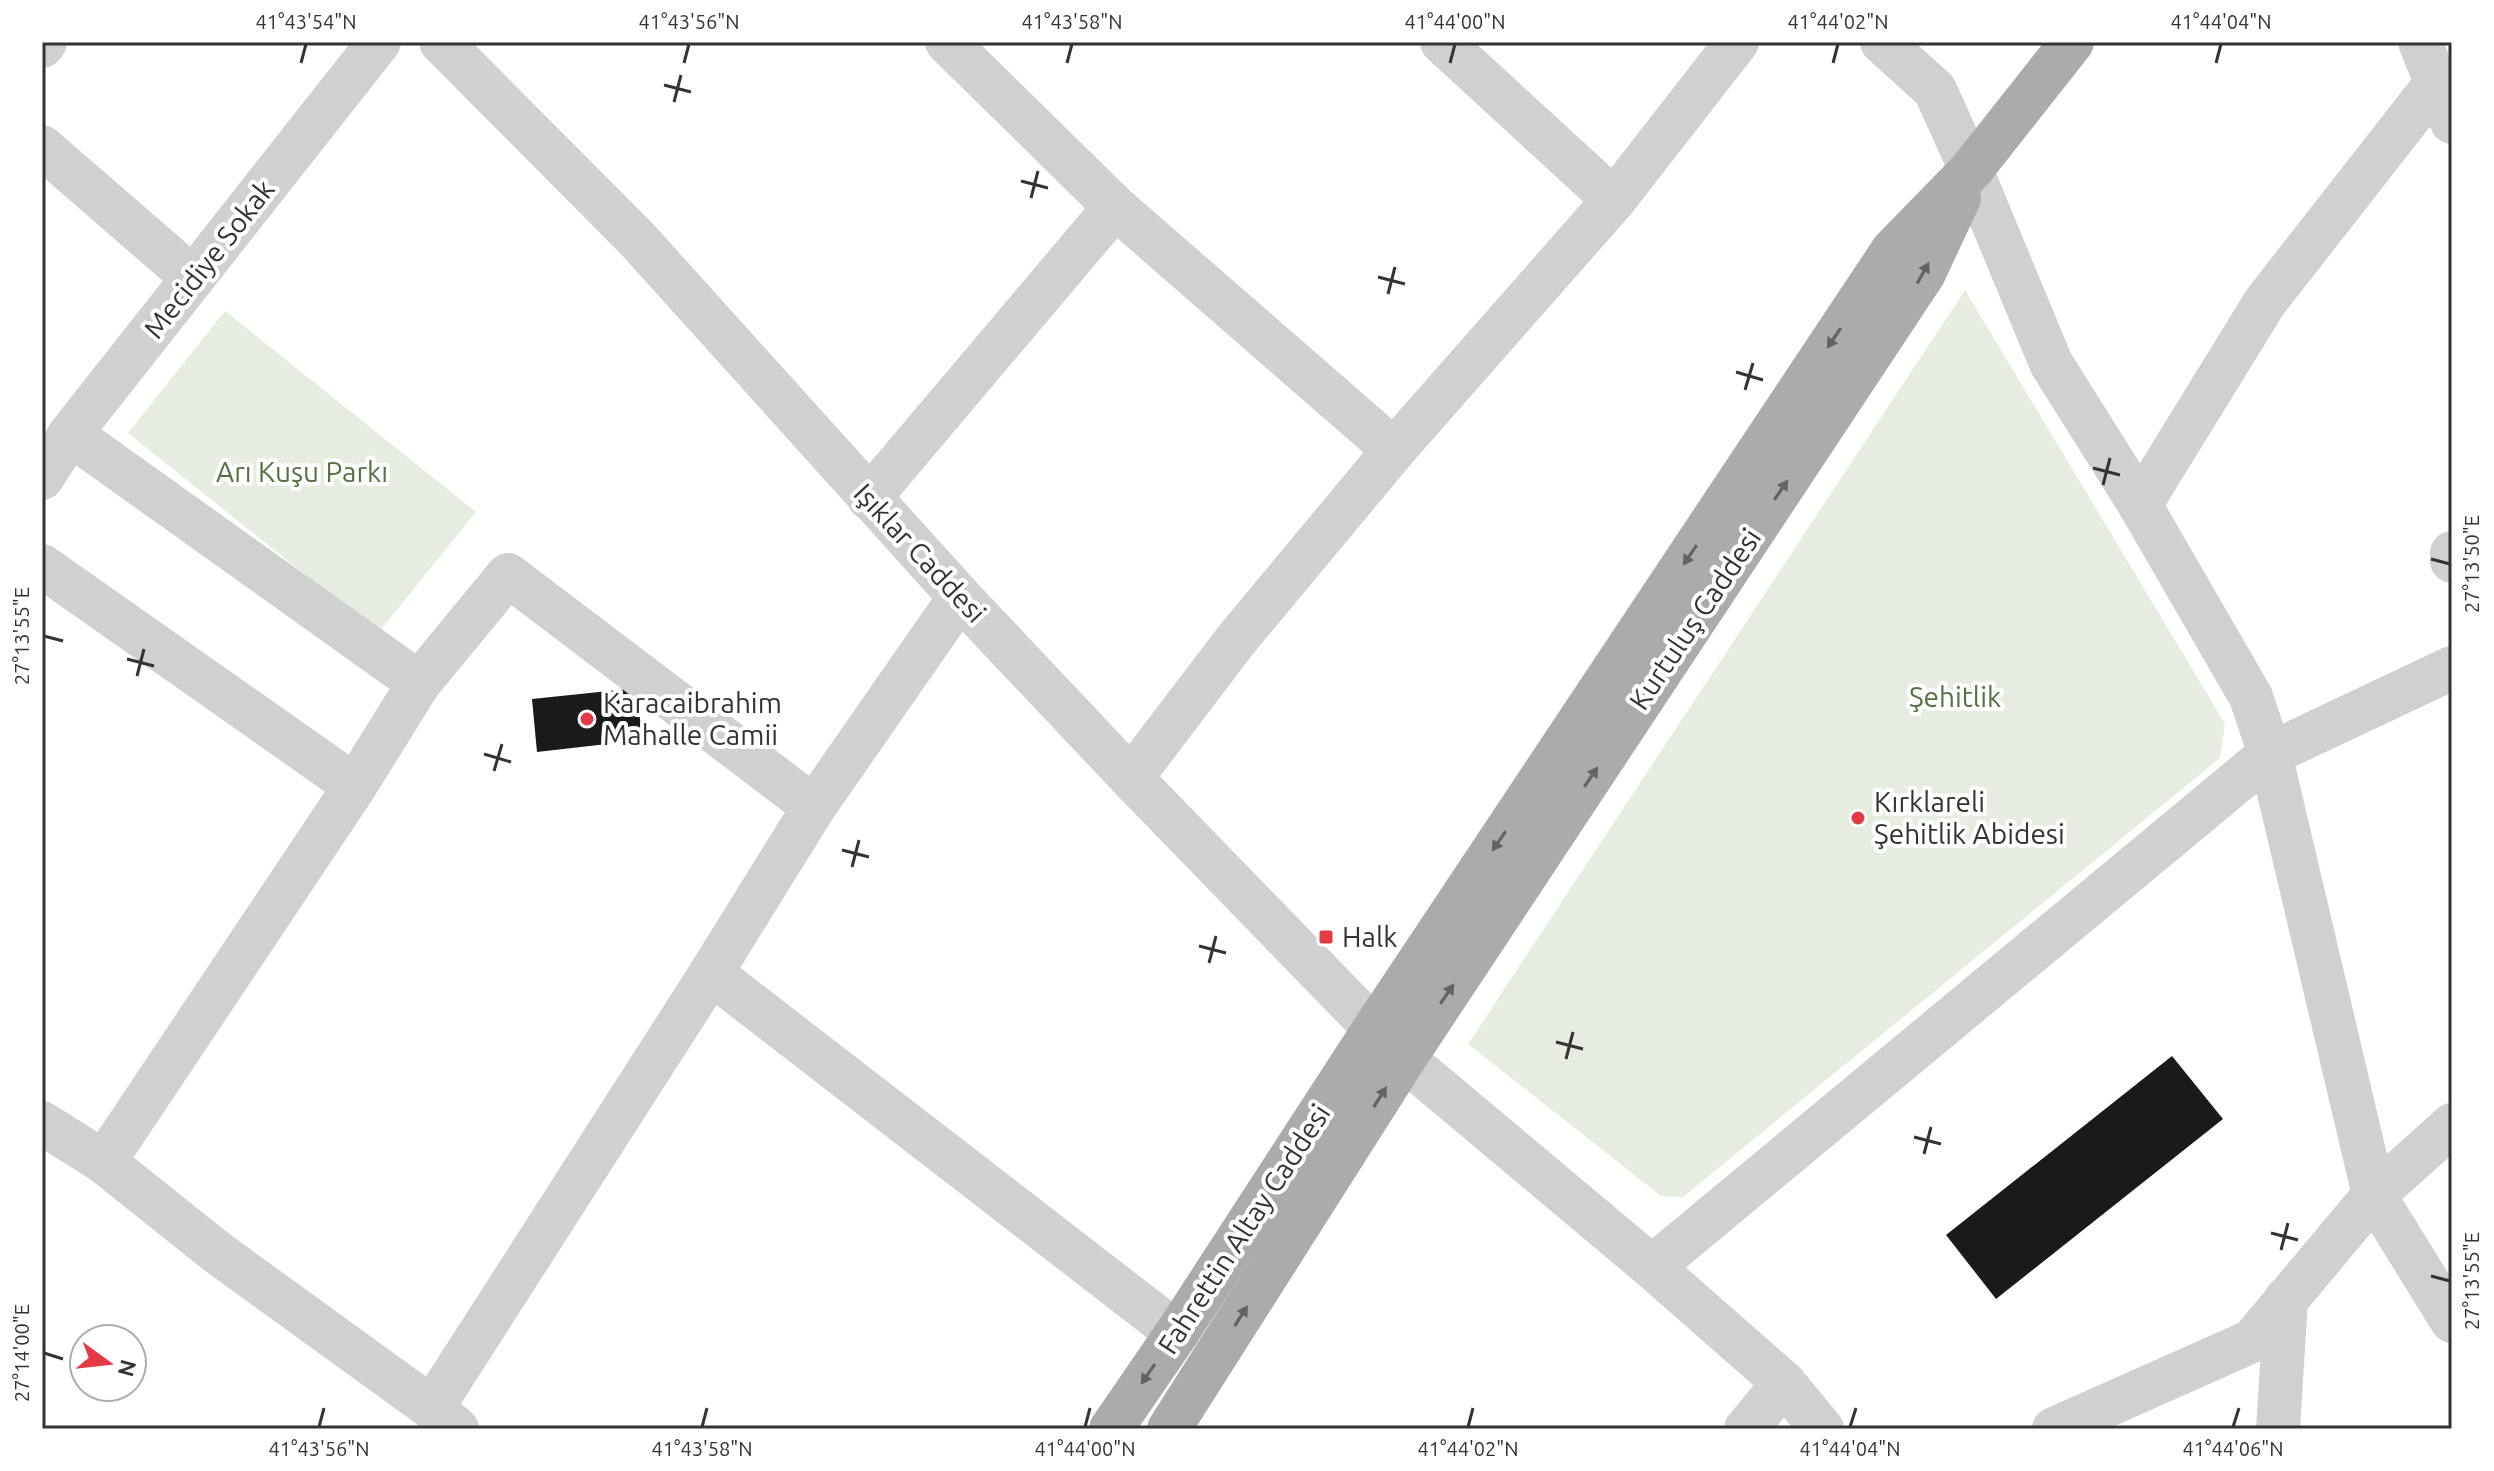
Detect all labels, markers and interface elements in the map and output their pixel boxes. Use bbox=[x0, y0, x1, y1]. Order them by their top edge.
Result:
text: 41°43'54"N bbox=[255, 10, 357, 33]
text: 41°43'56"N bbox=[638, 10, 740, 33]
text: 41°43'58"N bbox=[1021, 10, 1123, 33]
text: 41°44'00"N bbox=[1404, 10, 1506, 33]
text: 41°44'02"N bbox=[1787, 10, 1889, 33]
text: 41°44'04"N bbox=[2170, 10, 2272, 33]
street label: Mecidiye Sokak bbox=[137, 174, 280, 344]
one-way arrow bbox=[1916, 262, 1930, 284]
one-way arrow bbox=[1826, 328, 1841, 349]
park label: Arı Kuşu Parkı bbox=[216, 456, 388, 487]
street label: Işıklar Caddesi bbox=[848, 477, 992, 628]
one-way arrow bbox=[1773, 480, 1788, 501]
text: 27°13'50"E bbox=[2460, 515, 2483, 613]
street label: Kurtuluş Caddesi bbox=[1623, 523, 1766, 715]
one-way arrow bbox=[1682, 544, 1697, 565]
text: 27°13'55"E bbox=[10, 587, 33, 685]
park label: Şehitlik bbox=[1909, 681, 2001, 712]
place label: Karacaibrahim Mahalle Camii bbox=[603, 687, 782, 750]
marker: Karacaibrahim Mahalle Camii bbox=[578, 710, 596, 728]
one-way arrow bbox=[1583, 766, 1598, 788]
place label: Kırklareli Şehitlik Abidesi bbox=[1874, 786, 2065, 849]
marker: Kırklareli Şehitlik Abidesi bbox=[1849, 809, 1867, 827]
one-way arrow bbox=[1492, 830, 1507, 852]
place label: Halk bbox=[1342, 921, 1397, 952]
marker: Halk bbox=[1317, 928, 1335, 946]
one-way arrow bbox=[1440, 983, 1454, 1005]
one-way arrow bbox=[1373, 1086, 1388, 1107]
street label: Fahrettin Altay Caddesi bbox=[1151, 1098, 1336, 1359]
text: 27°13'55"E bbox=[2460, 1232, 2483, 1330]
text: 27°14'00"E bbox=[10, 1304, 33, 1402]
one-way arrow bbox=[1233, 1305, 1247, 1327]
north arrow bbox=[68, 1323, 148, 1403]
text: N bbox=[114, 1357, 142, 1379]
one-way arrow bbox=[1141, 1364, 1156, 1385]
text: 41°43'56"N bbox=[268, 1437, 370, 1460]
text: 41°43'58"N bbox=[651, 1437, 753, 1460]
text: 41°44'00"N bbox=[1034, 1437, 1136, 1460]
text: 41°44'02"N bbox=[1417, 1437, 1519, 1460]
text: 41°44'04"N bbox=[1799, 1437, 1901, 1460]
text: 41°44'06"N bbox=[2182, 1437, 2284, 1460]

